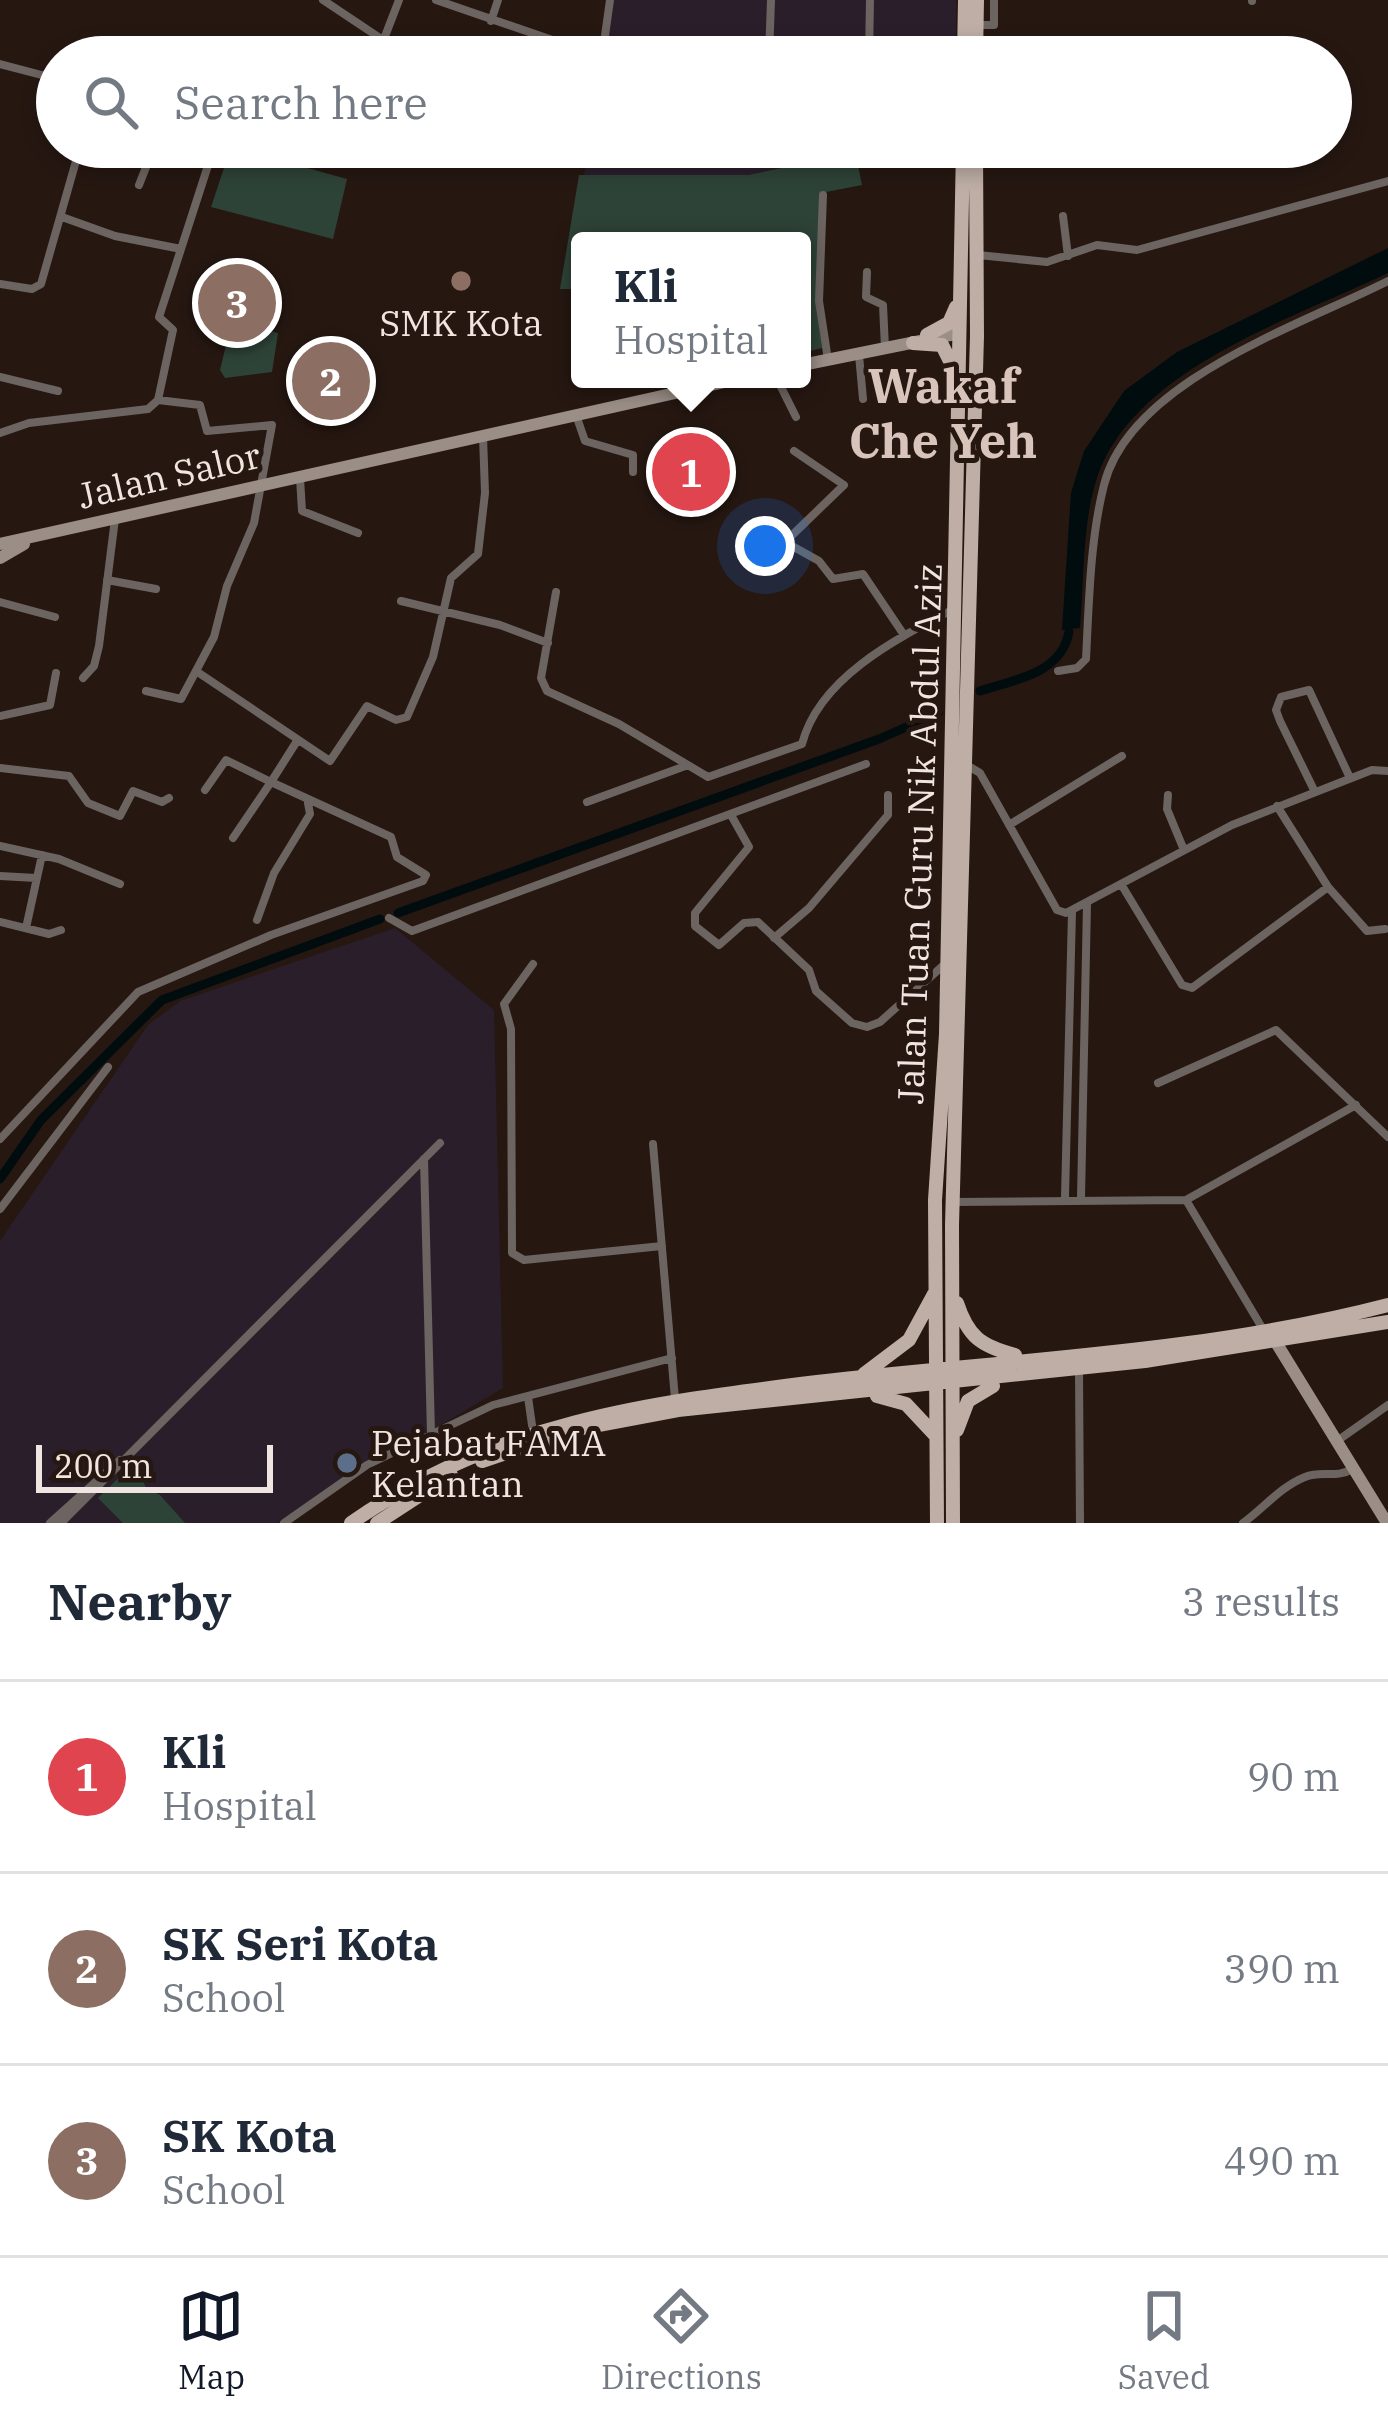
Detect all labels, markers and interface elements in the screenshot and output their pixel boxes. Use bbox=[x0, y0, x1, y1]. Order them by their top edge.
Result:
search box bbox=[36, 36, 1352, 168]
icon: search bbox=[78, 69, 144, 135]
text: Search here bbox=[174, 73, 428, 131]
popup bbox=[571, 232, 811, 388]
text: Kli bbox=[614, 256, 678, 314]
pin: 3 bbox=[198, 258, 276, 348]
marker: SMK Kota bbox=[448, 268, 474, 294]
place label: SMK Kota bbox=[379, 299, 543, 346]
text: Hospital bbox=[614, 314, 768, 365]
pin: 2 bbox=[292, 336, 370, 426]
district label: Wakaf Che Yeh bbox=[849, 354, 1037, 471]
pin: 1 bbox=[652, 427, 730, 517]
street label: Jalan Salor bbox=[73, 431, 265, 519]
your location bbox=[735, 516, 795, 576]
street label: Jalan Tuan Guru Nik Abdul Aziz bbox=[886, 563, 952, 1105]
place label: Pejabat FAMA Kelantan bbox=[371, 1419, 606, 1507]
scale bar bbox=[36, 1439, 273, 1492]
text: 200 m bbox=[54, 1444, 153, 1487]
marker: Pejabat FAMA Kelantan bbox=[334, 1450, 360, 1476]
text: Nearby bbox=[48, 1568, 232, 1634]
text: 3 results bbox=[1182, 1576, 1340, 1627]
text: Kli bbox=[162, 1722, 226, 1780]
text: 1 bbox=[75, 1751, 99, 1802]
text: 90 m bbox=[1247, 1751, 1340, 1802]
text: Hospital bbox=[162, 1780, 317, 1831]
text: SK Seri Kota bbox=[162, 1914, 438, 1972]
text: 2 bbox=[75, 1943, 99, 1994]
text: 390 m bbox=[1224, 1943, 1340, 1994]
text: School bbox=[162, 1972, 285, 2023]
text: SK Kota bbox=[162, 2106, 337, 2164]
text: 3 bbox=[75, 2135, 99, 2186]
text: 490 m bbox=[1224, 2135, 1340, 2186]
text: School bbox=[162, 2164, 285, 2215]
tab: Map bbox=[178, 2283, 245, 2398]
tab: Directions bbox=[601, 2283, 762, 2398]
tab: Saved bbox=[1118, 2283, 1210, 2398]

